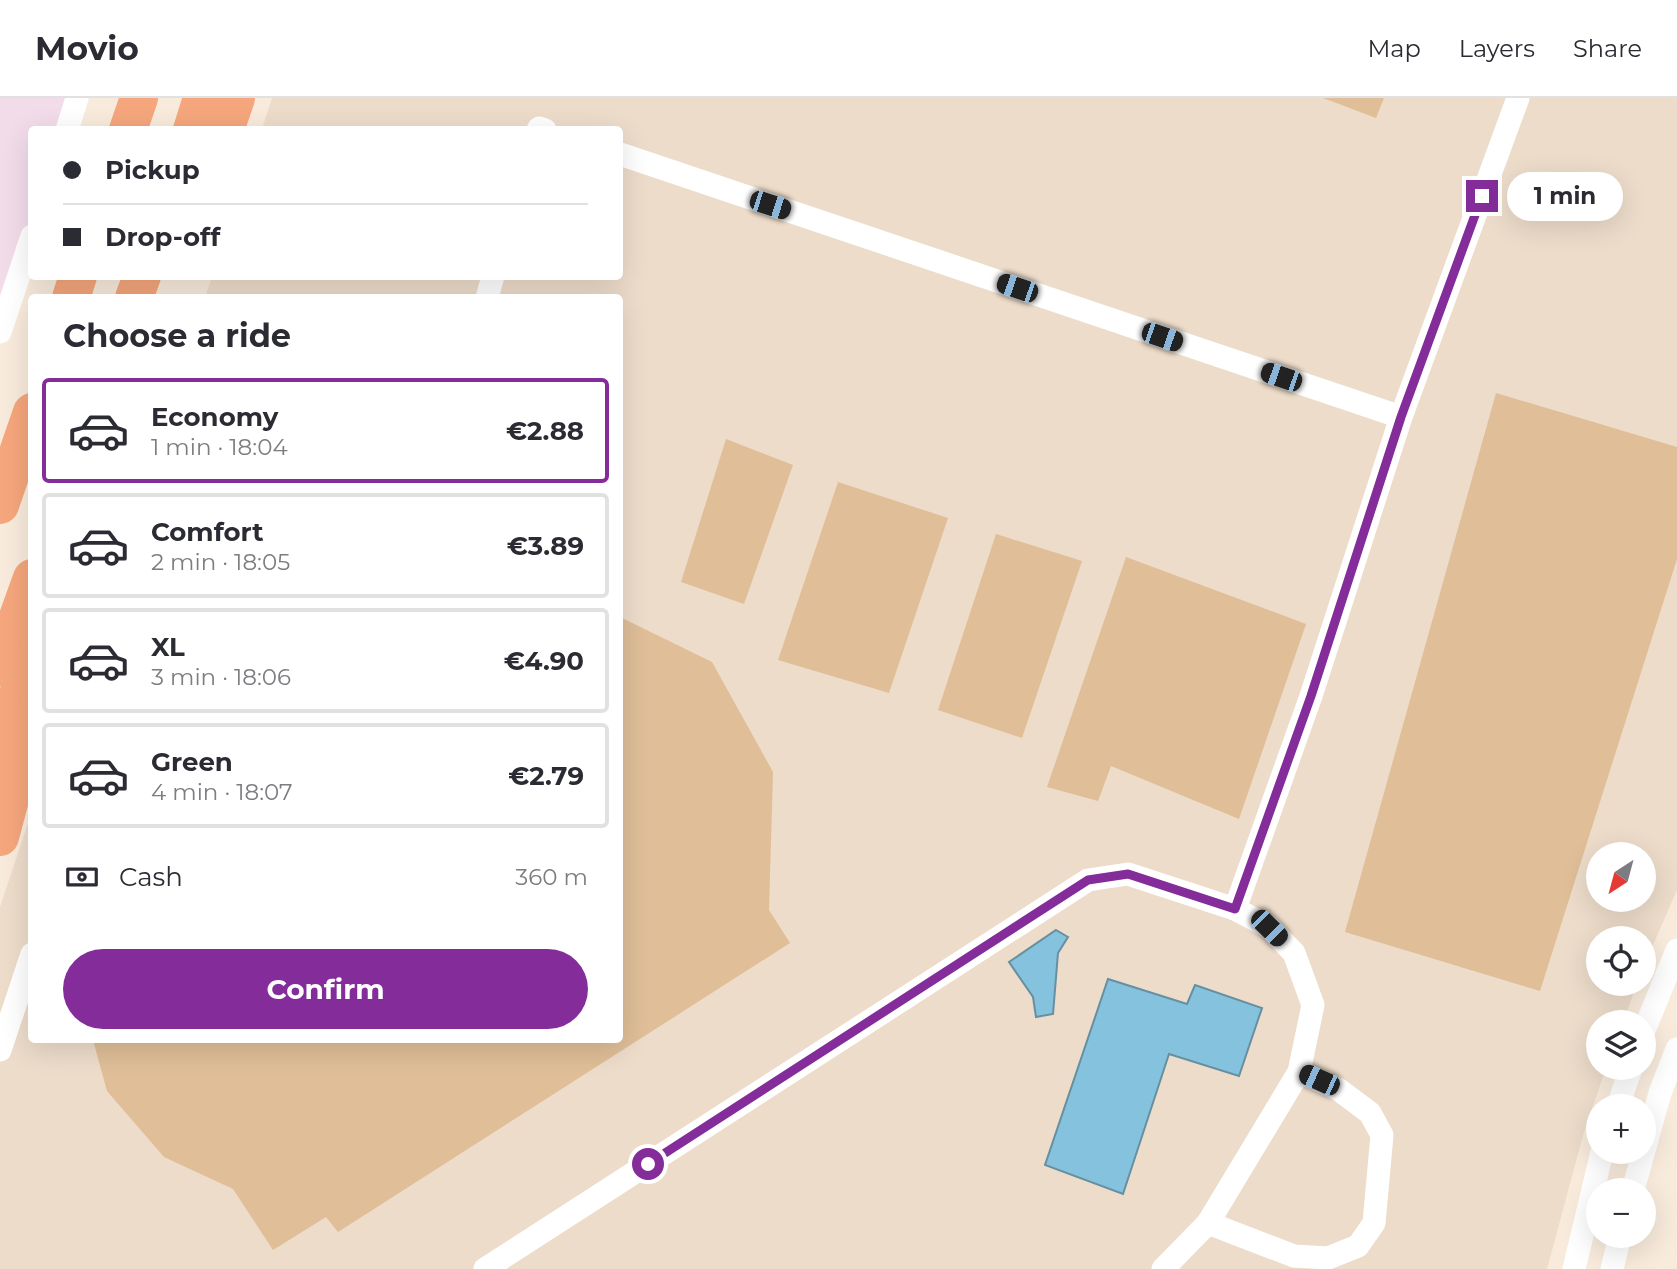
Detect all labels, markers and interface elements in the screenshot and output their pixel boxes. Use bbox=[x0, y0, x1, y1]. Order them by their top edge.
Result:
text: Movio bbox=[35, 28, 139, 68]
text: Map bbox=[1367, 34, 1421, 63]
text: Layers bbox=[1459, 34, 1535, 63]
text: Share bbox=[1573, 34, 1642, 63]
text: Pickup bbox=[105, 154, 200, 186]
callout: 1 min bbox=[1506, 172, 1622, 220]
route end bbox=[1466, 180, 1498, 212]
text: 1 min bbox=[1534, 182, 1596, 210]
car bbox=[747, 189, 794, 221]
text: Drop-off bbox=[105, 221, 220, 253]
car bbox=[994, 271, 1041, 305]
text: Choose a ride bbox=[63, 316, 291, 355]
car bbox=[1139, 320, 1186, 354]
car bbox=[1258, 360, 1305, 394]
icon: car bbox=[67, 399, 130, 462]
text: Economy bbox=[151, 401, 278, 433]
text: €2.88 bbox=[506, 415, 584, 447]
text: 1 min · 18:04 bbox=[151, 433, 288, 461]
icon: car bbox=[67, 514, 130, 577]
text: Comfort bbox=[151, 516, 263, 548]
text: €3.89 bbox=[507, 530, 584, 562]
text: 2 min · 18:05 bbox=[151, 548, 290, 576]
icon: car bbox=[67, 629, 130, 692]
text: XL bbox=[151, 631, 185, 663]
text: €4.90 bbox=[504, 645, 584, 677]
text: 3 min · 18:06 bbox=[151, 663, 291, 691]
icon: car bbox=[67, 744, 130, 807]
text: Green bbox=[151, 746, 233, 778]
text: €2.79 bbox=[508, 760, 584, 792]
text: 4 min · 18:07 bbox=[151, 778, 293, 806]
north arrow bbox=[1586, 842, 1656, 912]
map controls bbox=[1586, 842, 1656, 1248]
icon: cash bbox=[63, 858, 101, 896]
text: Cash bbox=[119, 861, 183, 893]
text: 360 m bbox=[515, 863, 588, 891]
car bbox=[1247, 906, 1292, 950]
button: locate bbox=[1586, 926, 1656, 996]
button: Confirm bbox=[63, 949, 588, 1029]
button: layers bbox=[1586, 1010, 1656, 1080]
car bbox=[1296, 1062, 1343, 1098]
button: + bbox=[1586, 1094, 1656, 1164]
route start bbox=[632, 1148, 664, 1180]
button: − bbox=[1586, 1178, 1656, 1248]

